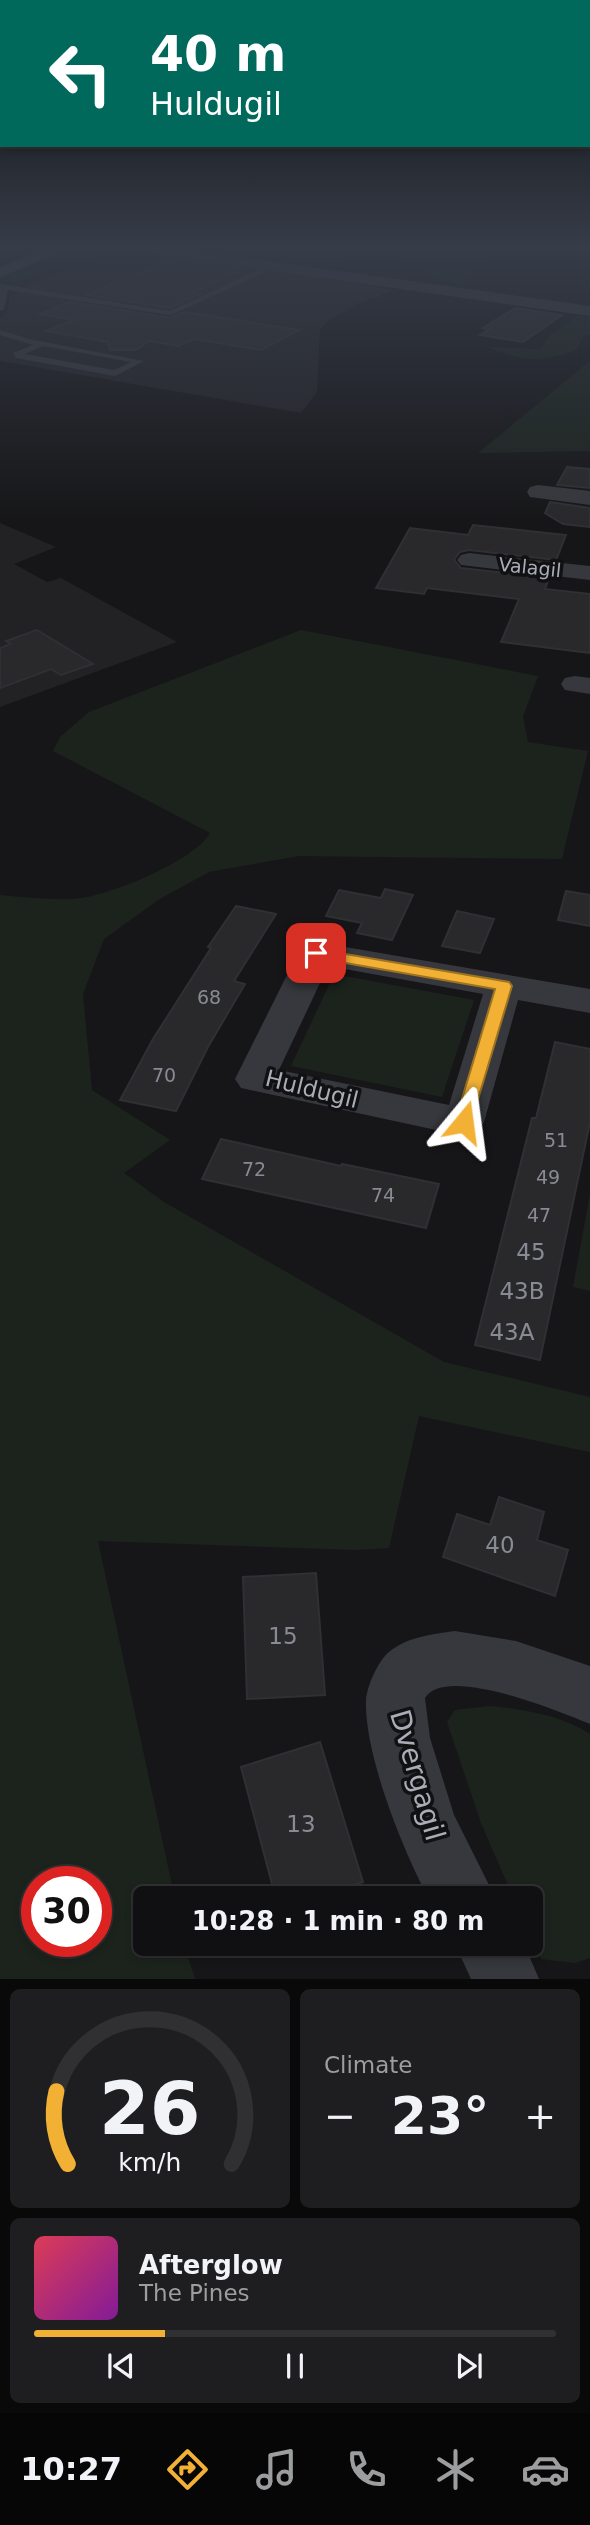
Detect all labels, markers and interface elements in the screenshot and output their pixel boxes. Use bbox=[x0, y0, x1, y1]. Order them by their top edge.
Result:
text: 40 m bbox=[150, 26, 286, 83]
icon: left bbox=[35, 28, 126, 119]
text: Huldugil bbox=[150, 85, 282, 123]
street label: Valagil bbox=[498, 553, 562, 581]
pin bbox=[286, 923, 346, 983]
icon: arrive bbox=[297, 934, 335, 972]
house number: 68 bbox=[197, 986, 221, 1008]
house number: 70 bbox=[152, 1064, 176, 1086]
street label: Huldugil bbox=[263, 1065, 361, 1113]
position arrow bbox=[427, 1085, 501, 1159]
house number: 51 bbox=[544, 1129, 568, 1151]
house number: 72 bbox=[242, 1158, 266, 1180]
house number: 49 bbox=[536, 1166, 560, 1188]
house number: 74 bbox=[371, 1184, 395, 1206]
house number: 47 bbox=[527, 1204, 551, 1226]
house number: 45 bbox=[516, 1239, 546, 1265]
house number: 43B bbox=[499, 1278, 545, 1304]
house number: 43A bbox=[489, 1319, 535, 1345]
house number: 40 bbox=[485, 1532, 515, 1558]
house number: 15 bbox=[268, 1623, 298, 1649]
street label: Dvergagil bbox=[383, 1706, 452, 1844]
house number: 13 bbox=[286, 1811, 316, 1837]
speed limit sign: 30 bbox=[21, 1866, 112, 1957]
text: 10:28 · 1 min · 80 m bbox=[192, 1906, 484, 1936]
text: Climate bbox=[324, 2052, 413, 2078]
text: 26 bbox=[99, 2067, 201, 2152]
text: 23° bbox=[391, 2086, 489, 2146]
text: − bbox=[324, 2094, 356, 2138]
text: + bbox=[524, 2094, 556, 2138]
text: km/h bbox=[118, 2148, 182, 2177]
text: Afterglow bbox=[139, 2250, 283, 2280]
text: The Pines bbox=[139, 2280, 250, 2306]
icon: previous bbox=[102, 2347, 140, 2385]
icon: pause bbox=[276, 2347, 314, 2385]
icon: next bbox=[450, 2347, 488, 2385]
icon: directions bbox=[163, 2445, 212, 2494]
icon: music bbox=[252, 2445, 301, 2494]
icon: phone bbox=[342, 2445, 391, 2494]
icon: climate bbox=[431, 2445, 480, 2494]
icon: car bbox=[521, 2445, 570, 2494]
text: 10:27 bbox=[20, 2450, 122, 2488]

